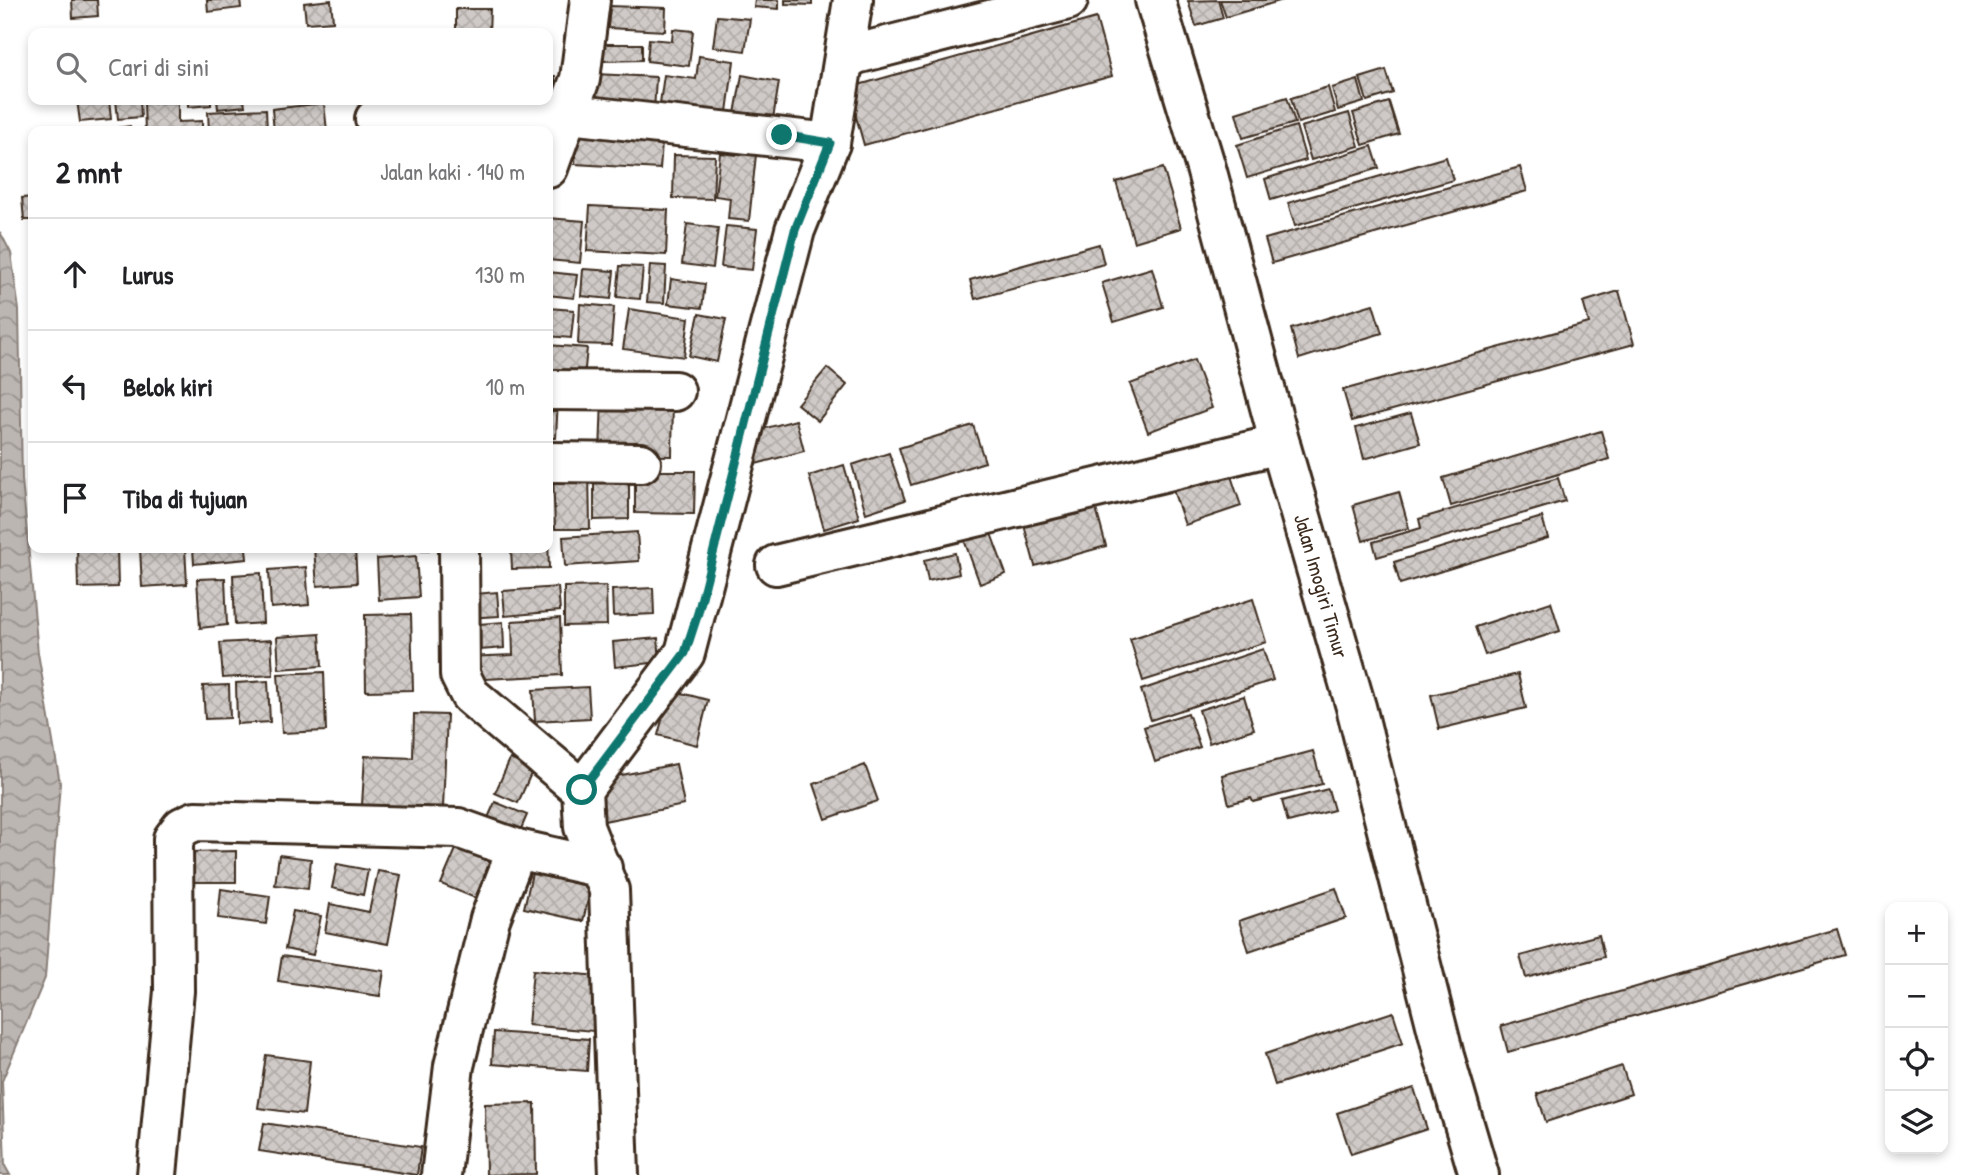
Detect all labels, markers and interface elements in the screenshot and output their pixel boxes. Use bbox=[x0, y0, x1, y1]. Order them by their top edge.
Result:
search box bbox=[28, 28, 553, 105]
icon: search bbox=[52, 48, 90, 86]
text: Cari di sini bbox=[108, 49, 210, 84]
route end bbox=[766, 119, 797, 150]
text: 2 mnt bbox=[56, 152, 121, 192]
text: Jalan kaki · 140 m bbox=[380, 156, 525, 187]
icon: ahead bbox=[56, 255, 94, 293]
text: Lurus bbox=[123, 257, 174, 292]
text: 130 m bbox=[475, 259, 525, 290]
icon: left bbox=[56, 367, 94, 405]
text: Belok kiri bbox=[123, 369, 213, 404]
text: 10 m bbox=[485, 371, 525, 402]
icon: arrive bbox=[56, 479, 94, 517]
text: Tiba di tujuan bbox=[123, 481, 248, 516]
street label: Jalan Imogiri Timur bbox=[1287, 510, 1356, 661]
route start bbox=[566, 774, 597, 805]
map controls bbox=[1885, 902, 1948, 1154]
button: + bbox=[1885, 902, 1948, 965]
button: − bbox=[1885, 965, 1948, 1028]
button: locate bbox=[1885, 1028, 1948, 1091]
button: layers bbox=[1885, 1091, 1948, 1154]

